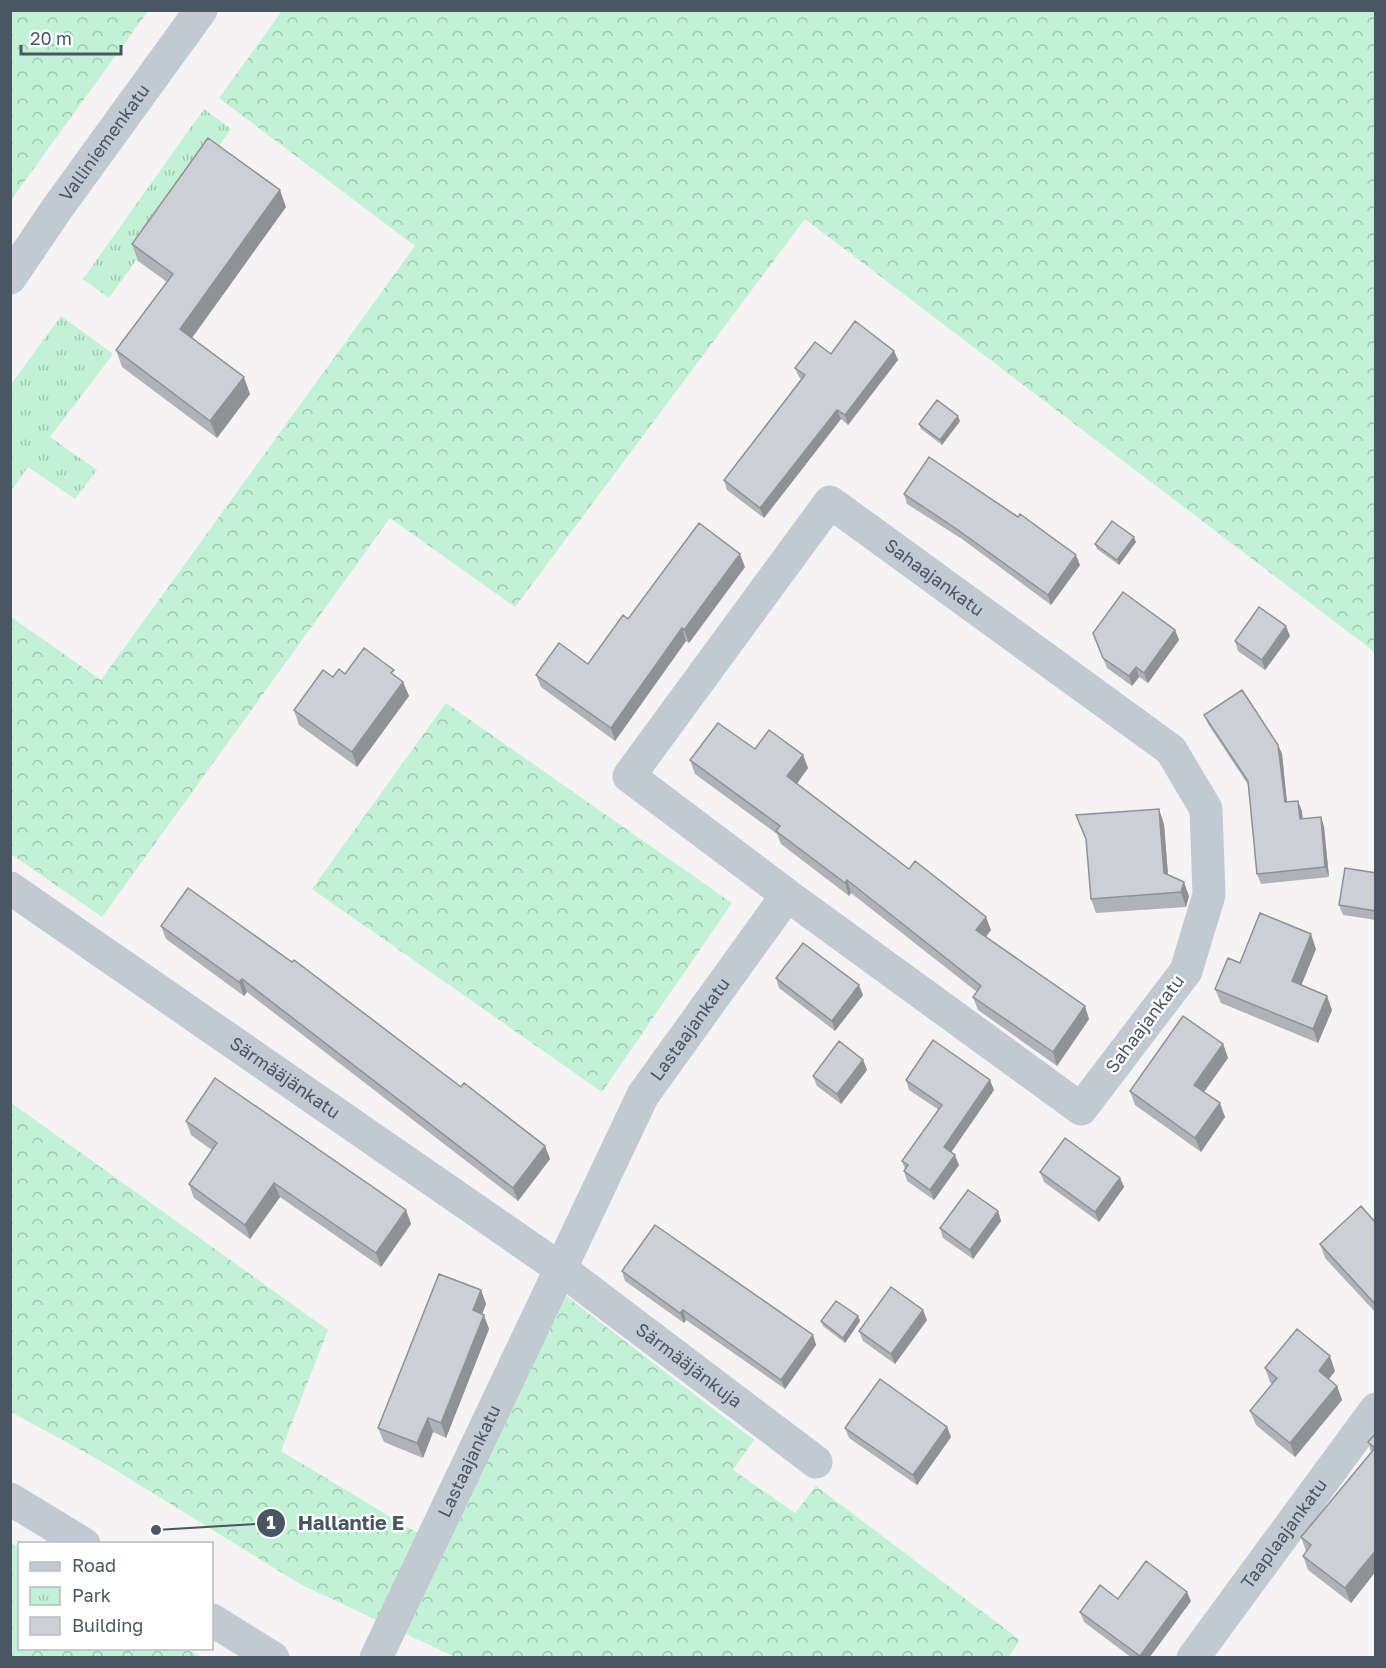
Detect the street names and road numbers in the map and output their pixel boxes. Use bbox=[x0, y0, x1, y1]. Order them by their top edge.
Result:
street label: Valliniemenkatu bbox=[54, 79, 154, 205]
street label: Sahaajankatu bbox=[881, 534, 989, 620]
street label: Sahaajankatu bbox=[1100, 970, 1188, 1077]
street label: Lastaajankatu bbox=[645, 973, 734, 1085]
street label: Särmääjänkatu bbox=[226, 1031, 345, 1123]
street label: Särmääjänkuja bbox=[632, 1318, 747, 1412]
street label: Lastaajankatu bbox=[432, 1401, 505, 1520]
street label: Taaplaajankatu bbox=[1236, 1474, 1331, 1593]

